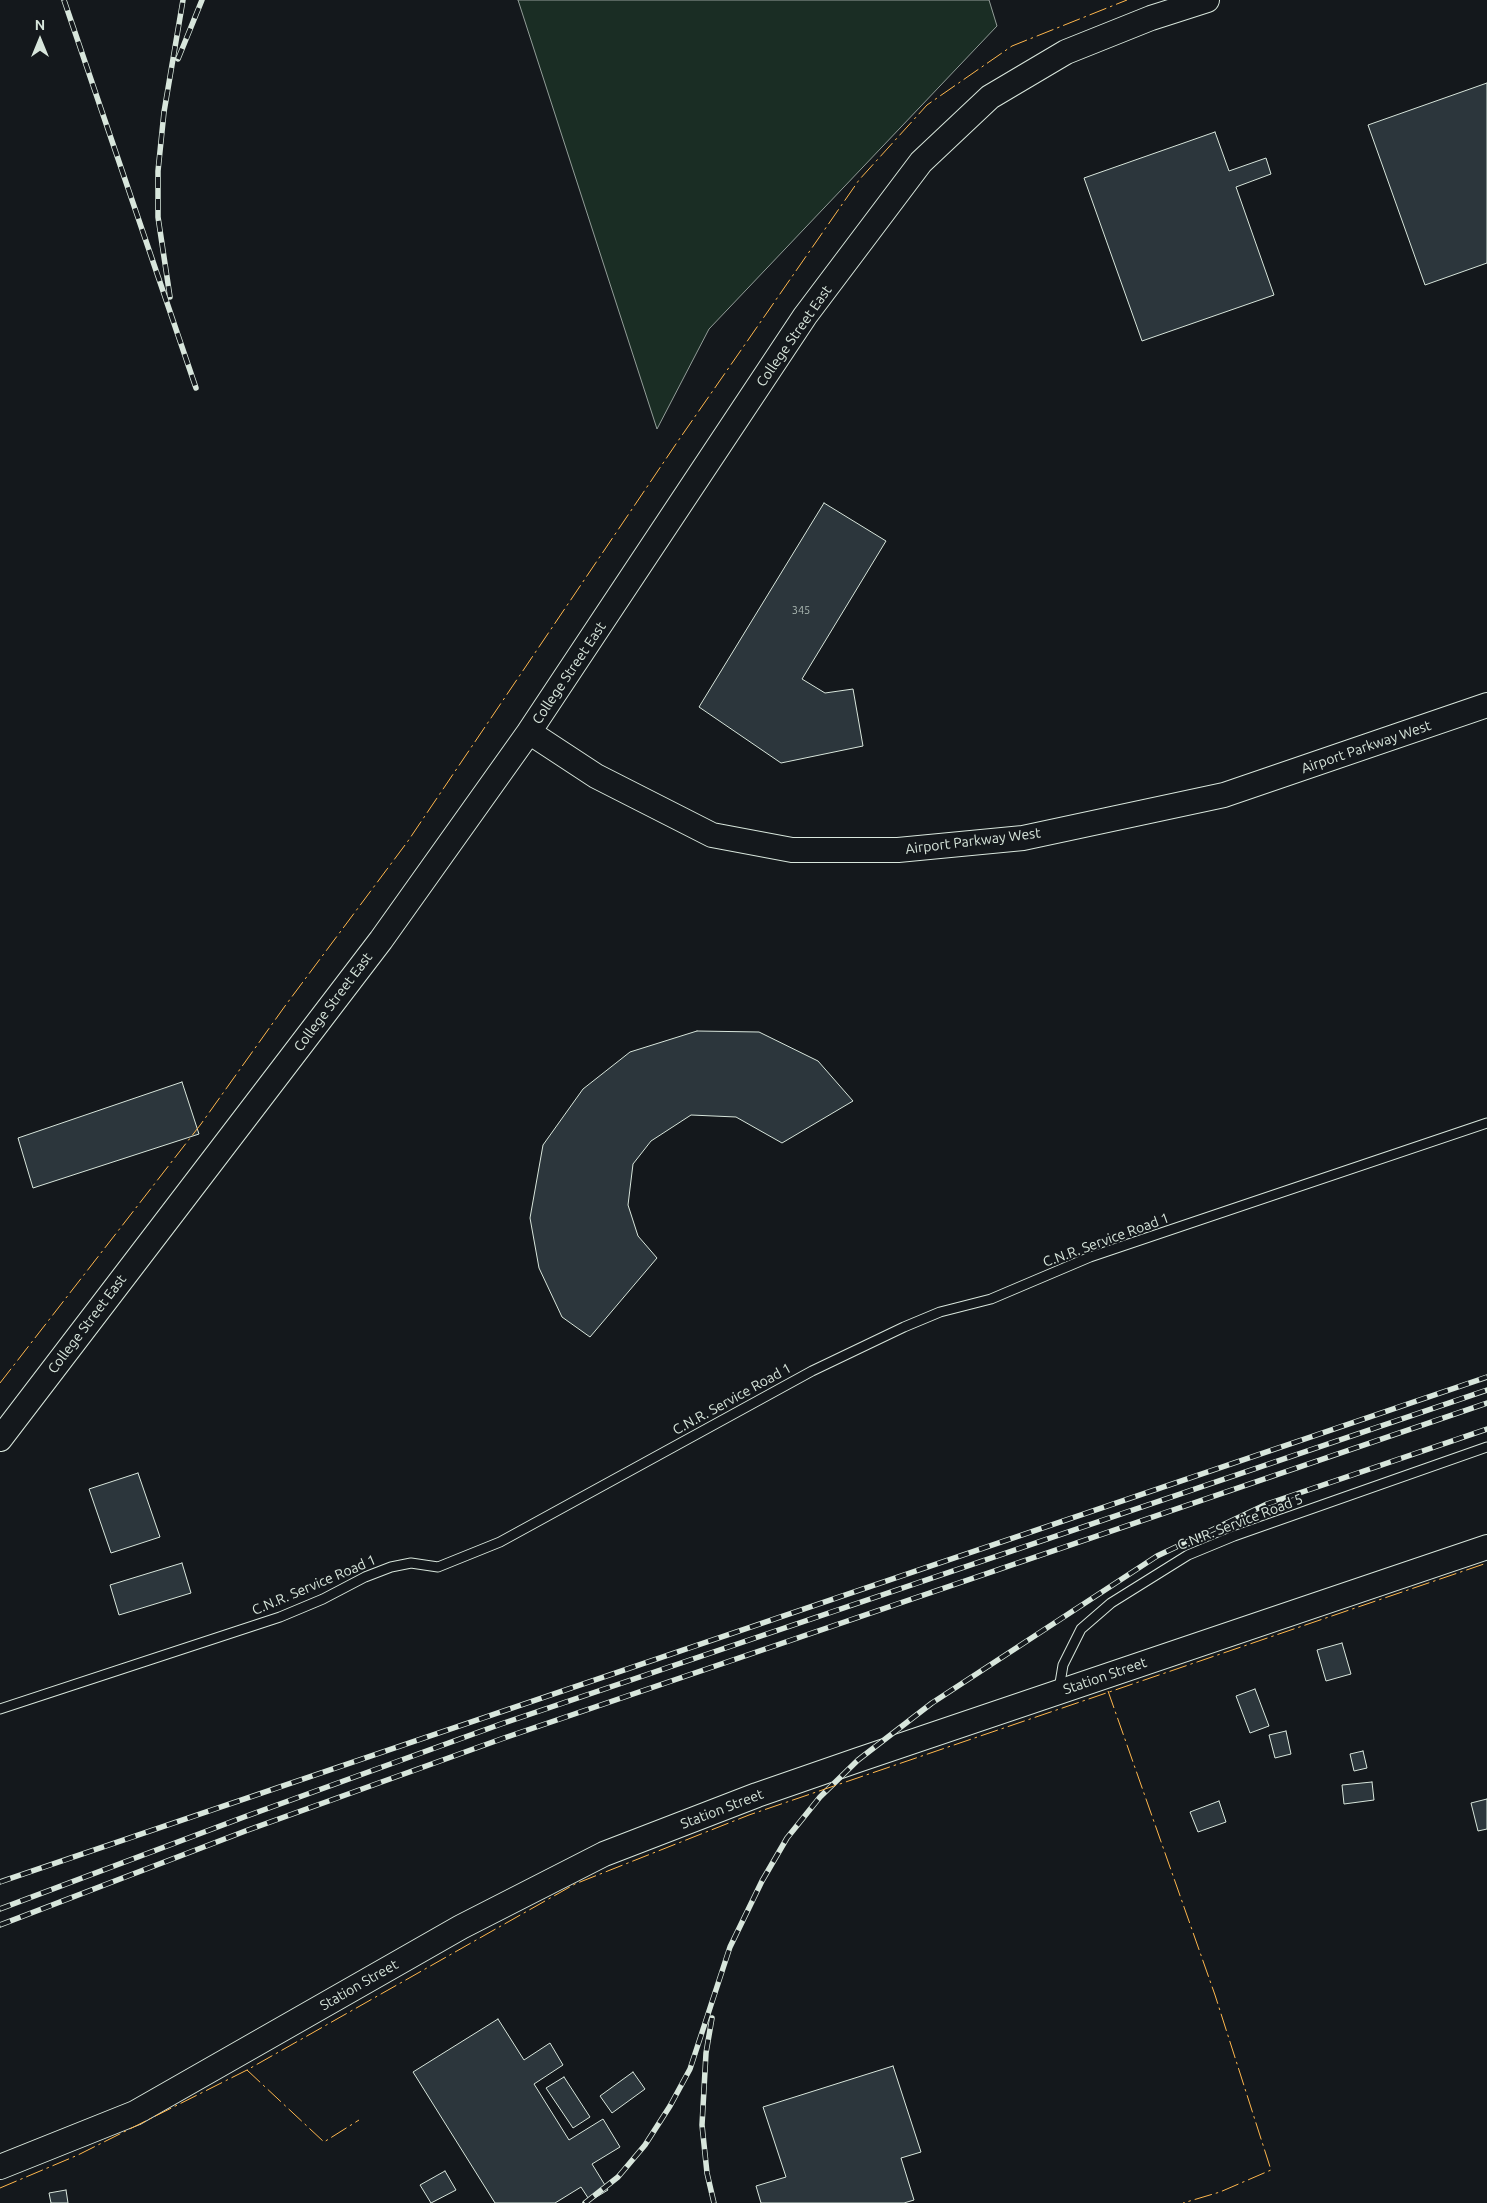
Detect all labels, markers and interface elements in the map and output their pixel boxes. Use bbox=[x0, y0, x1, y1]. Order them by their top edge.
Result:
north arrow bbox=[15, 15, 65, 65]
text: N bbox=[35, 17, 45, 33]
street label: College Street East bbox=[753, 282, 835, 390]
house number: 345 bbox=[792, 603, 810, 617]
street label: College Street East bbox=[529, 619, 609, 727]
street label: Airport Parkway West bbox=[1299, 717, 1433, 777]
street label: Airport Parkway West bbox=[904, 824, 1042, 858]
street label: College Street East bbox=[290, 949, 376, 1055]
street label: C.N.R. Service Road 1 bbox=[1041, 1209, 1171, 1271]
street label: College Street East bbox=[44, 1271, 130, 1377]
street label: C.N.R. Service Road 1 bbox=[670, 1359, 794, 1439]
street label: C.N.R. Service Road 5 bbox=[1175, 1490, 1305, 1554]
street label: C.N.R. Service Road 1 bbox=[249, 1551, 379, 1619]
street label: Station Street bbox=[1061, 1654, 1149, 1698]
street label: Station Street bbox=[678, 1785, 766, 1833]
street label: Station Street bbox=[317, 1956, 401, 2014]

